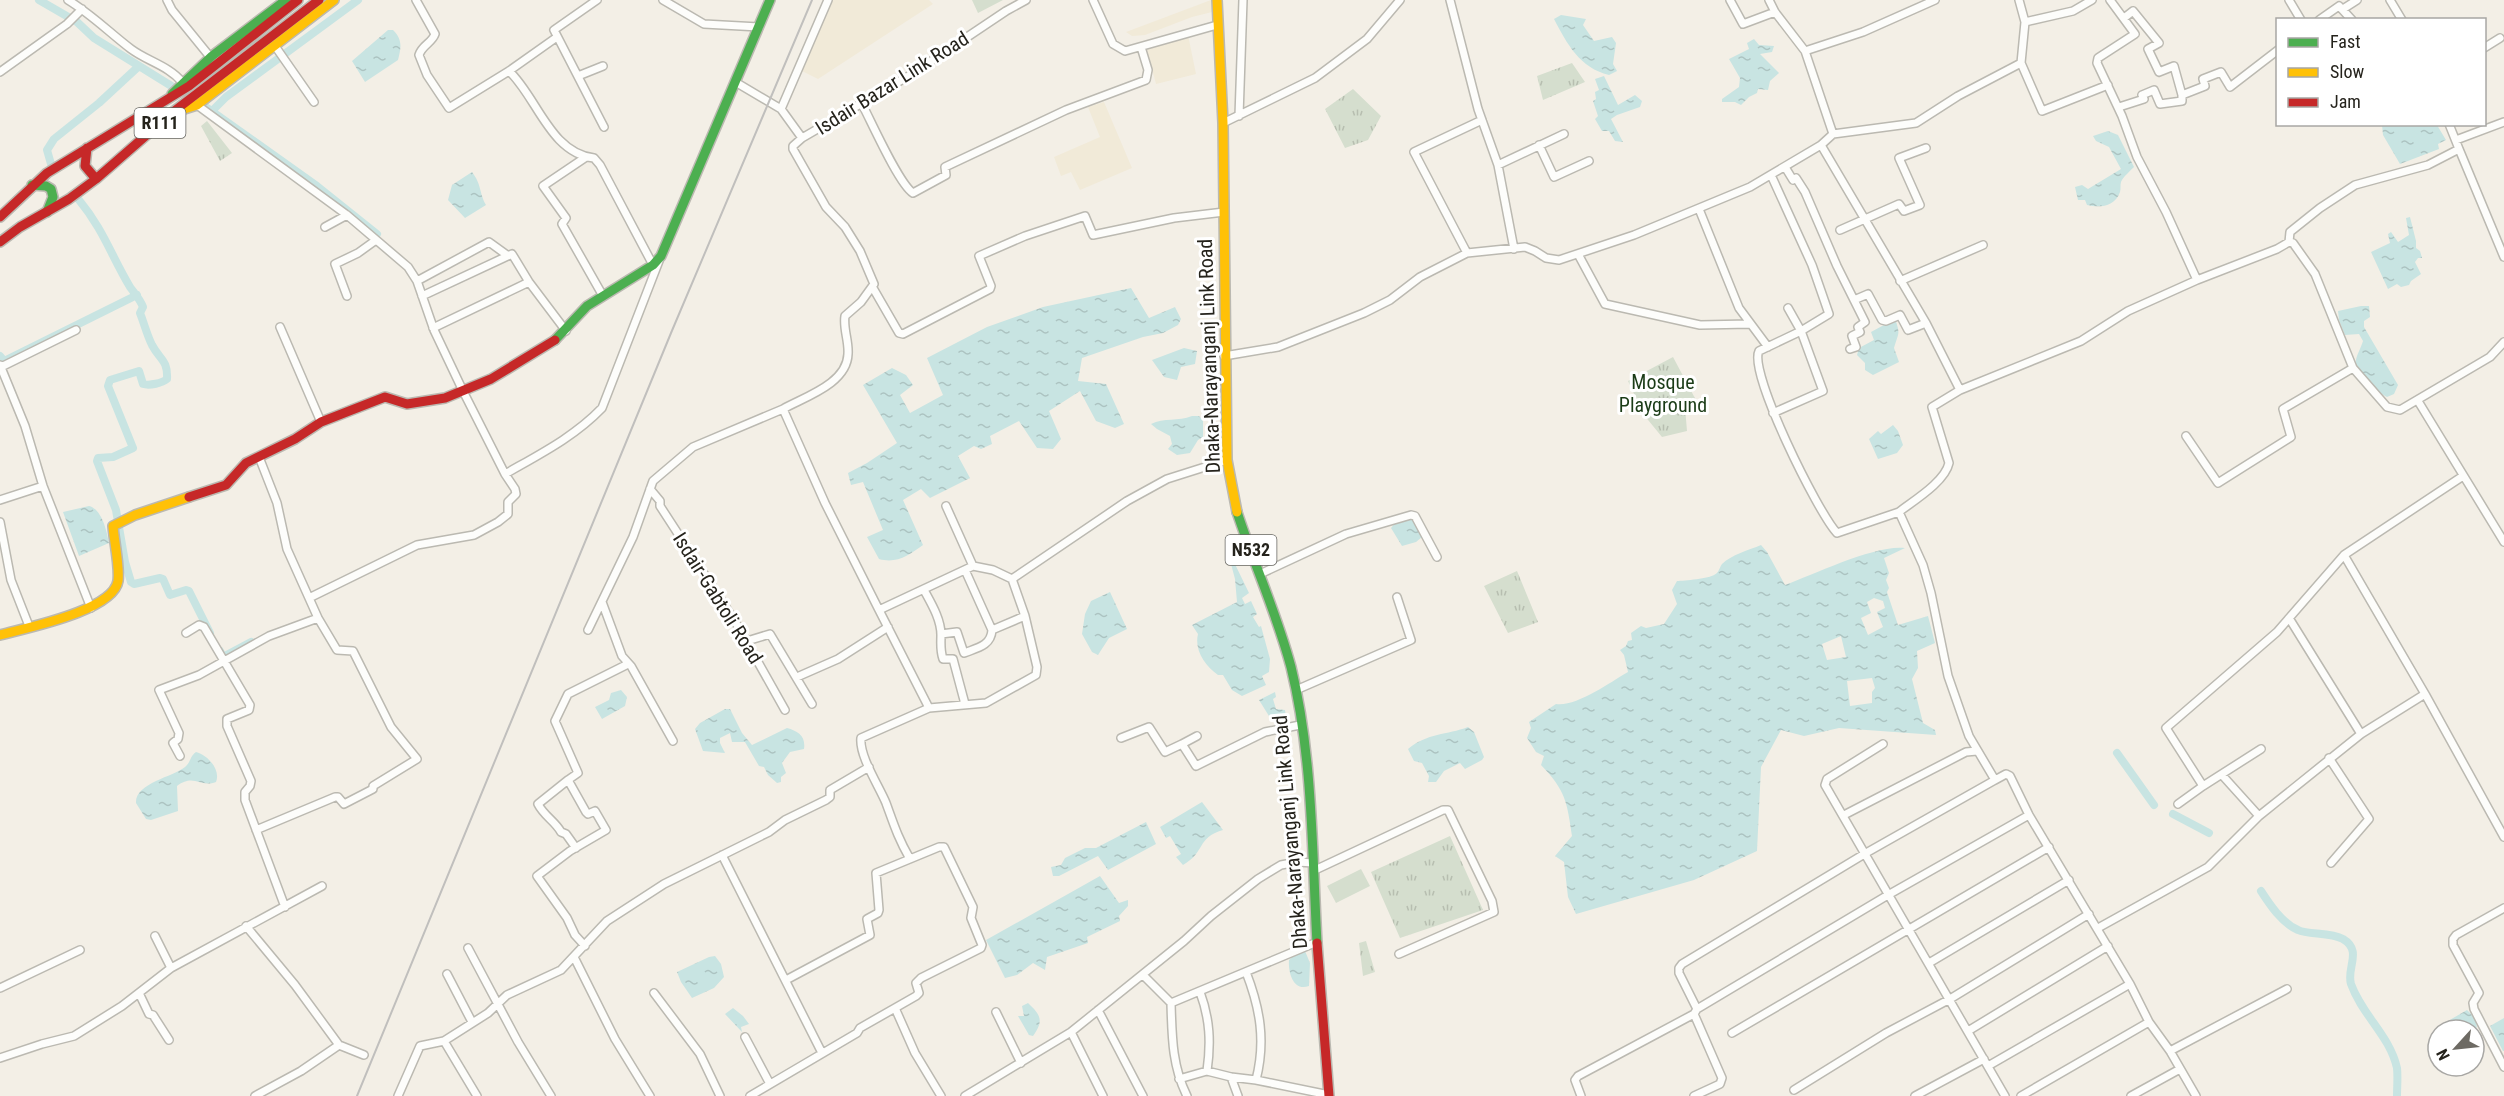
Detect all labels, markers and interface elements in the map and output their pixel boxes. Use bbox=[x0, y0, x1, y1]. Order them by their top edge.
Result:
legend bbox=[2276, 18, 2486, 126]
street label: Isdair Bazar Link Road bbox=[811, 26, 973, 140]
text: Fast bbox=[2330, 31, 2361, 52]
text: Slow bbox=[2330, 61, 2365, 82]
text: Jam bbox=[2330, 91, 2361, 112]
road number: R111 bbox=[134, 108, 186, 138]
street label: Dhaka-Narayanganj Link Road bbox=[1193, 238, 1225, 474]
park label: Mosque Playground bbox=[1619, 370, 1707, 417]
street label: Isdair-Gabtoli Road bbox=[668, 528, 768, 668]
road number: N532 bbox=[1226, 535, 1276, 565]
street label: Dhaka-Narayanganj Link Road bbox=[1268, 714, 1312, 950]
north arrow bbox=[2426, 1018, 2486, 1078]
text: N bbox=[2432, 1046, 2454, 1063]

